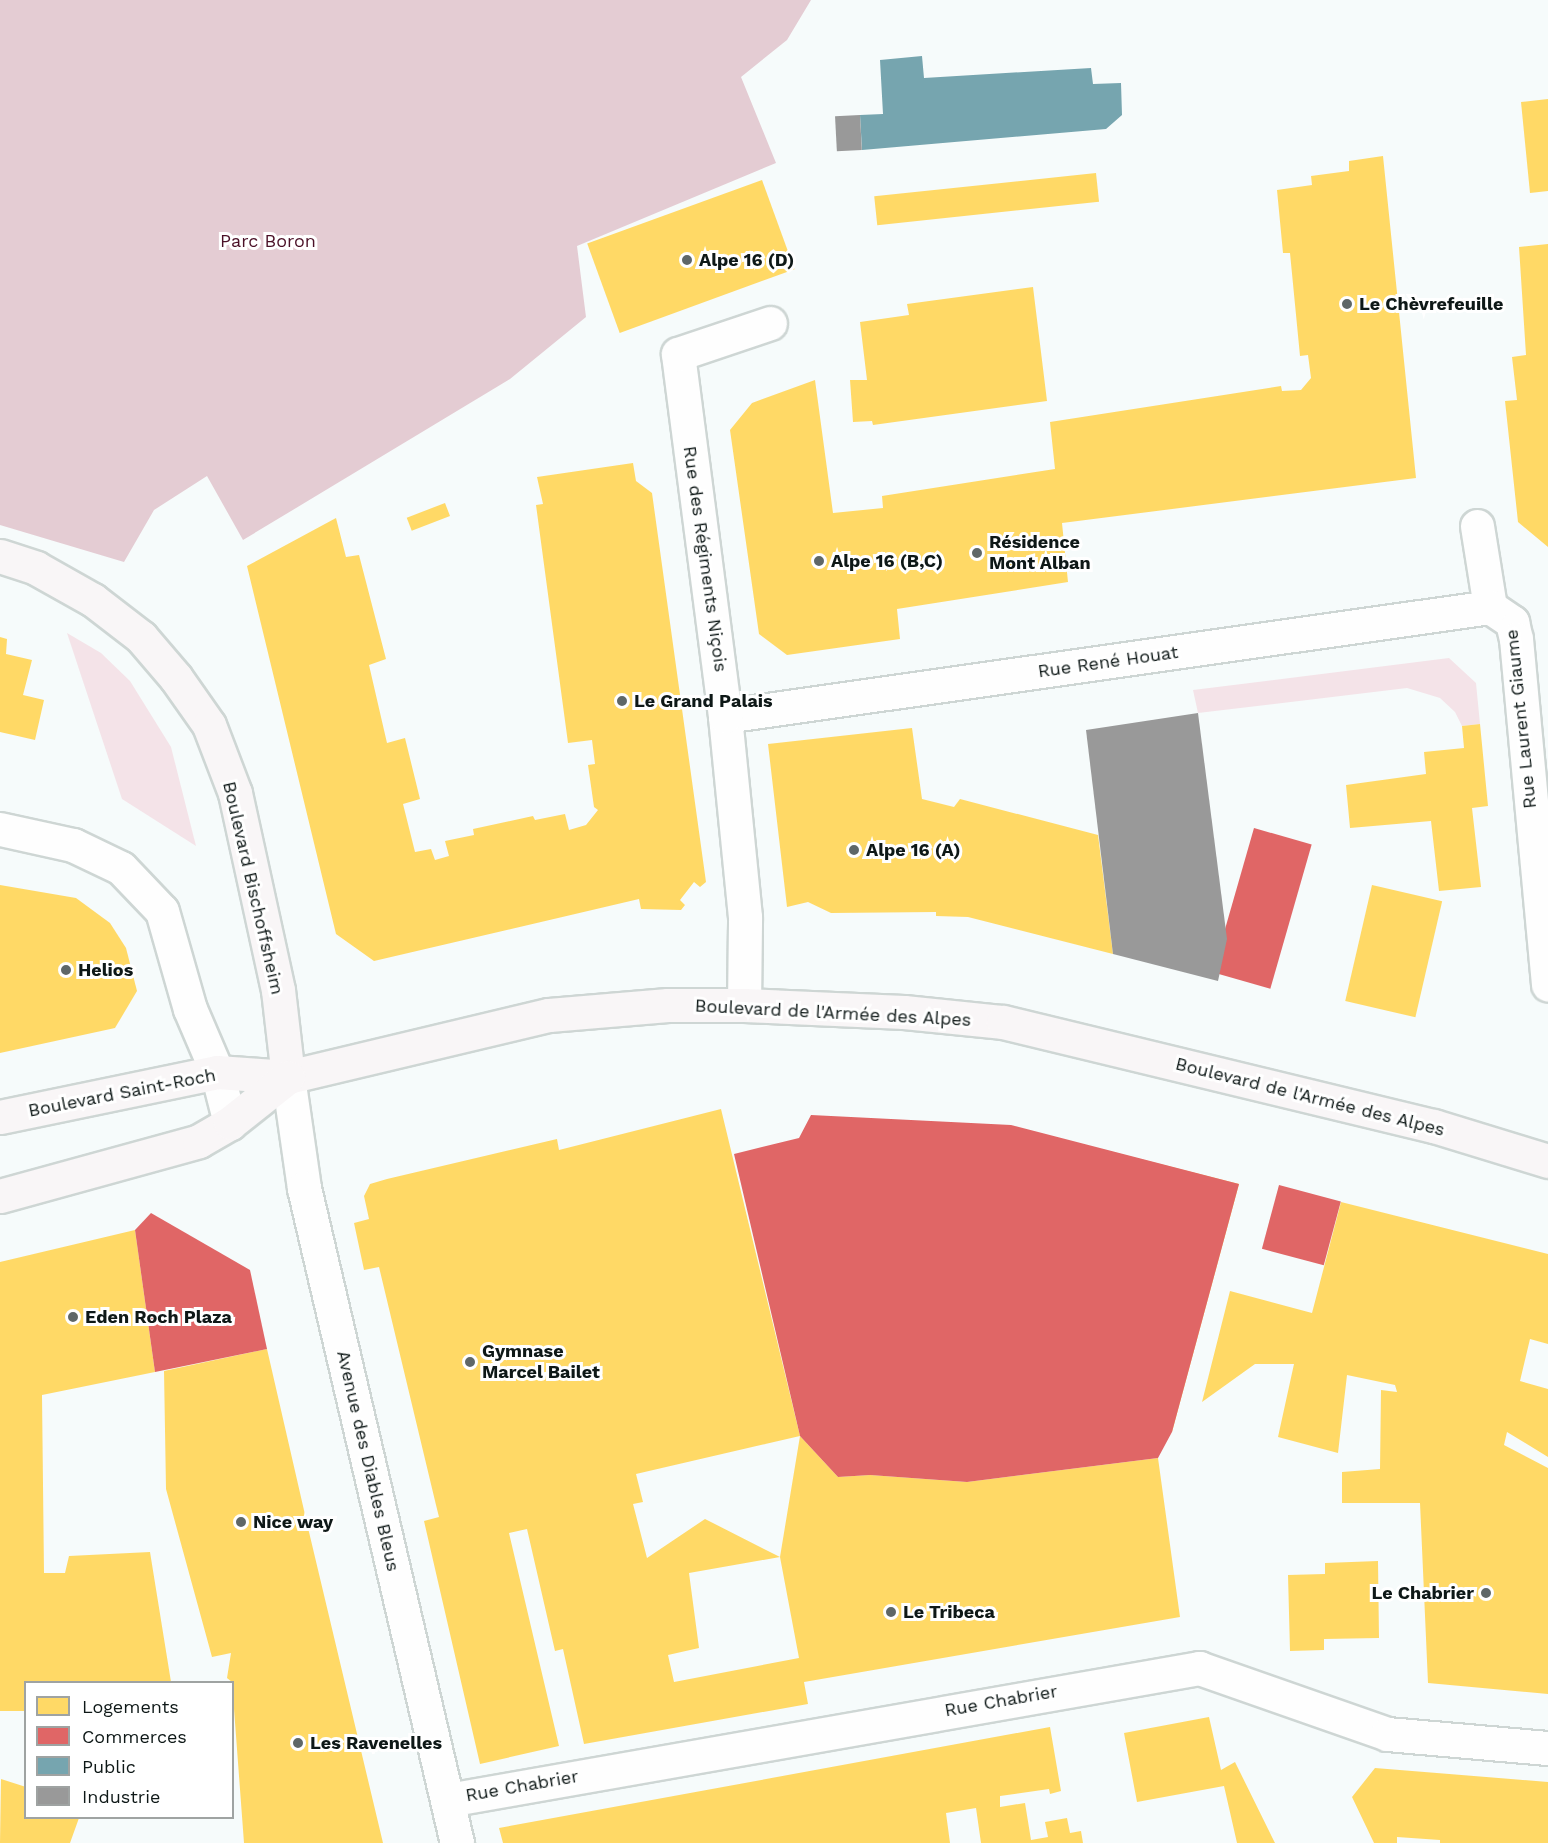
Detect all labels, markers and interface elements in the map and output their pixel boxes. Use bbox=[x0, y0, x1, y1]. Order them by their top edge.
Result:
park label: Parc Boron bbox=[220, 230, 316, 252]
place label: Alpe 16 (D) bbox=[699, 249, 795, 271]
marker: Alpe 16 (D) bbox=[680, 253, 694, 267]
place label: Le Chèvrefeuille bbox=[1359, 293, 1503, 315]
marker: Le Chèvrefeuille bbox=[1340, 297, 1354, 311]
street label: Rue des Régiments Niçois bbox=[678, 445, 732, 673]
place label: Résidence Mont Alban bbox=[989, 532, 1091, 574]
marker: Résidence Mont Alban bbox=[970, 546, 984, 560]
place label: Alpe 16 (B,C) bbox=[831, 550, 943, 572]
marker: Alpe 16 (B,C) bbox=[812, 554, 826, 568]
street label: Rue Laurent Giaume bbox=[1501, 628, 1541, 810]
street label: Rue René Houat bbox=[1036, 641, 1180, 683]
place label: Le Grand Palais bbox=[634, 690, 773, 712]
marker: Le Grand Palais bbox=[615, 694, 629, 708]
street label: Boulevard Bischoffsheim bbox=[218, 779, 288, 997]
place label: Alpe 16 (A) bbox=[866, 839, 961, 861]
marker: Alpe 16 (A) bbox=[847, 843, 861, 857]
place label: Helios bbox=[78, 959, 133, 981]
marker: Helios bbox=[59, 963, 73, 977]
street label: Boulevard de l'Armée des Alpes bbox=[694, 995, 972, 1031]
street label: Boulevard de l'Armée des Alpes bbox=[1173, 1053, 1447, 1141]
street label: Boulevard Saint-Roch bbox=[26, 1064, 218, 1122]
place label: Eden Roch Plaza bbox=[85, 1306, 232, 1328]
marker: Eden Roch Plaza bbox=[66, 1310, 80, 1324]
place label: Gymnase Marcel Bailet bbox=[482, 1341, 600, 1384]
street label: Avenue des Diables Bleus bbox=[332, 1348, 404, 1574]
marker: Gymnase Marcel Bailet bbox=[463, 1355, 477, 1369]
place label: Nice way bbox=[253, 1511, 333, 1533]
marker: Nice way bbox=[234, 1515, 248, 1529]
place label: Le Chabrier bbox=[1371, 1582, 1474, 1604]
marker: Le Chabrier bbox=[1479, 1586, 1493, 1600]
place label: Le Tribeca bbox=[903, 1601, 995, 1623]
marker: Le Tribeca bbox=[884, 1605, 898, 1619]
street label: Rue Chabrier bbox=[943, 1680, 1059, 1722]
legend bbox=[24, 1681, 234, 1819]
text: Logements bbox=[82, 1696, 179, 1717]
text: Commerces bbox=[82, 1726, 187, 1747]
place label: Les Ravenelles bbox=[310, 1732, 442, 1754]
marker: Les Ravenelles bbox=[291, 1736, 305, 1750]
text: Public bbox=[82, 1756, 136, 1777]
street label: Rue Chabrier bbox=[464, 1765, 580, 1807]
text: Industrie bbox=[82, 1786, 160, 1807]

